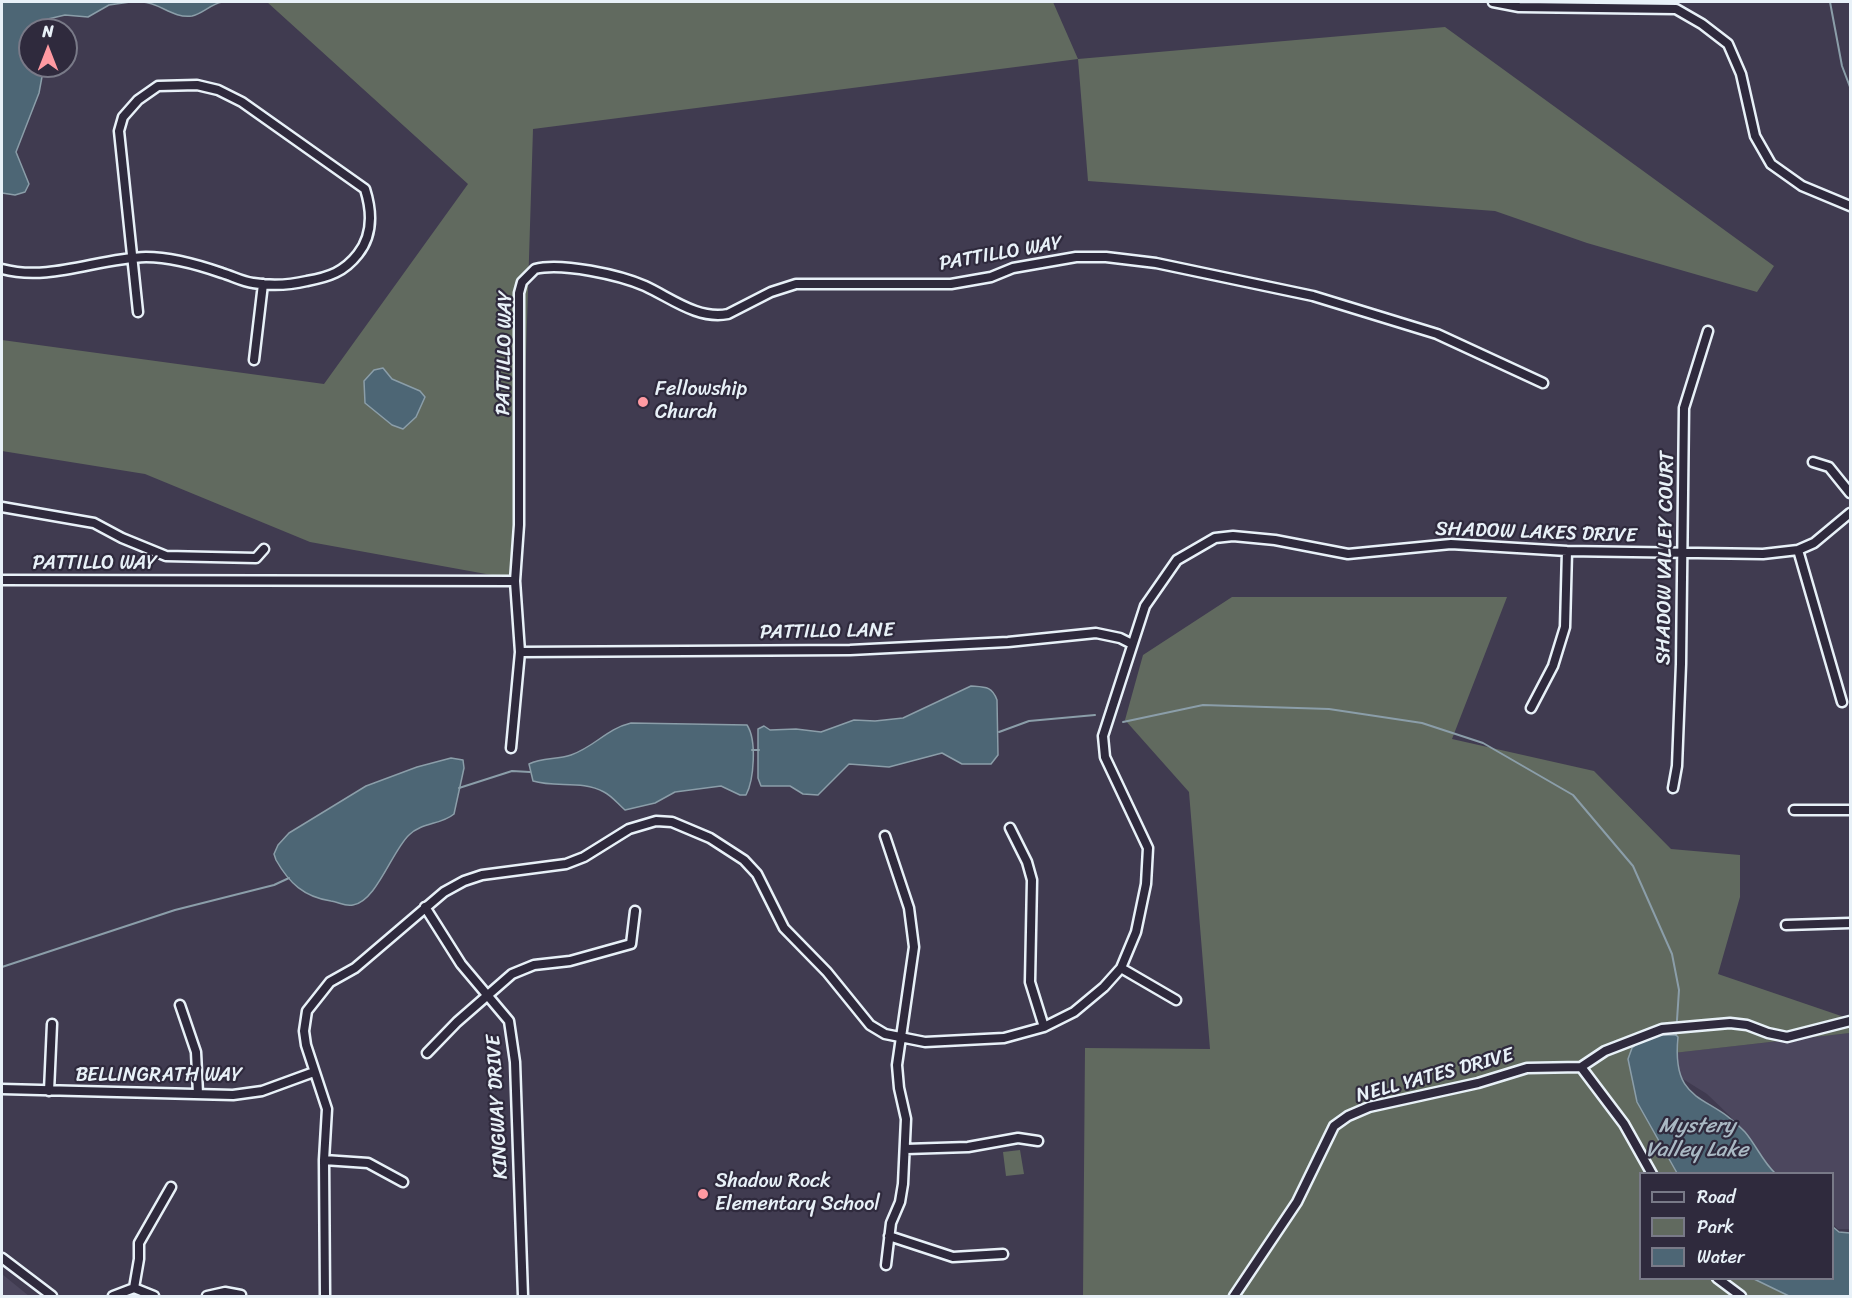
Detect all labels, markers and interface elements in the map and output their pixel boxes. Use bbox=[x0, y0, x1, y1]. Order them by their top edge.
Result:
text: N bbox=[42, 17, 54, 46]
north arrow bbox=[18, 18, 78, 78]
street label: PATTILLO WAY bbox=[937, 231, 1065, 277]
street label: PATTILLO WAY bbox=[492, 290, 518, 416]
place label: Fellowship Church bbox=[655, 378, 747, 425]
marker: Fellowship Church bbox=[636, 395, 650, 409]
street label: SHADOW VALLEY COURT bbox=[1652, 451, 1680, 665]
street label: SHADOW LAKES DRIVE bbox=[1435, 517, 1637, 549]
street label: PATTILLO WAY bbox=[33, 552, 157, 576]
street label: PATTILLO LANE bbox=[760, 619, 894, 645]
street label: KINGWAY DRIVE bbox=[482, 1034, 514, 1180]
street label: NELL YATES DRIVE bbox=[1354, 1043, 1516, 1109]
street label: BELLINGRATH WAY bbox=[75, 1064, 243, 1088]
water label: Mystery Valley Lake bbox=[1646, 1114, 1748, 1164]
place label: Shadow Rock Elementary School bbox=[715, 1170, 880, 1217]
legend bbox=[1639, 1172, 1834, 1280]
text: Road bbox=[1697, 1181, 1736, 1213]
marker: Shadow Rock Elementary School bbox=[696, 1187, 710, 1201]
text: Park bbox=[1697, 1211, 1734, 1243]
text: Water bbox=[1697, 1241, 1744, 1273]

